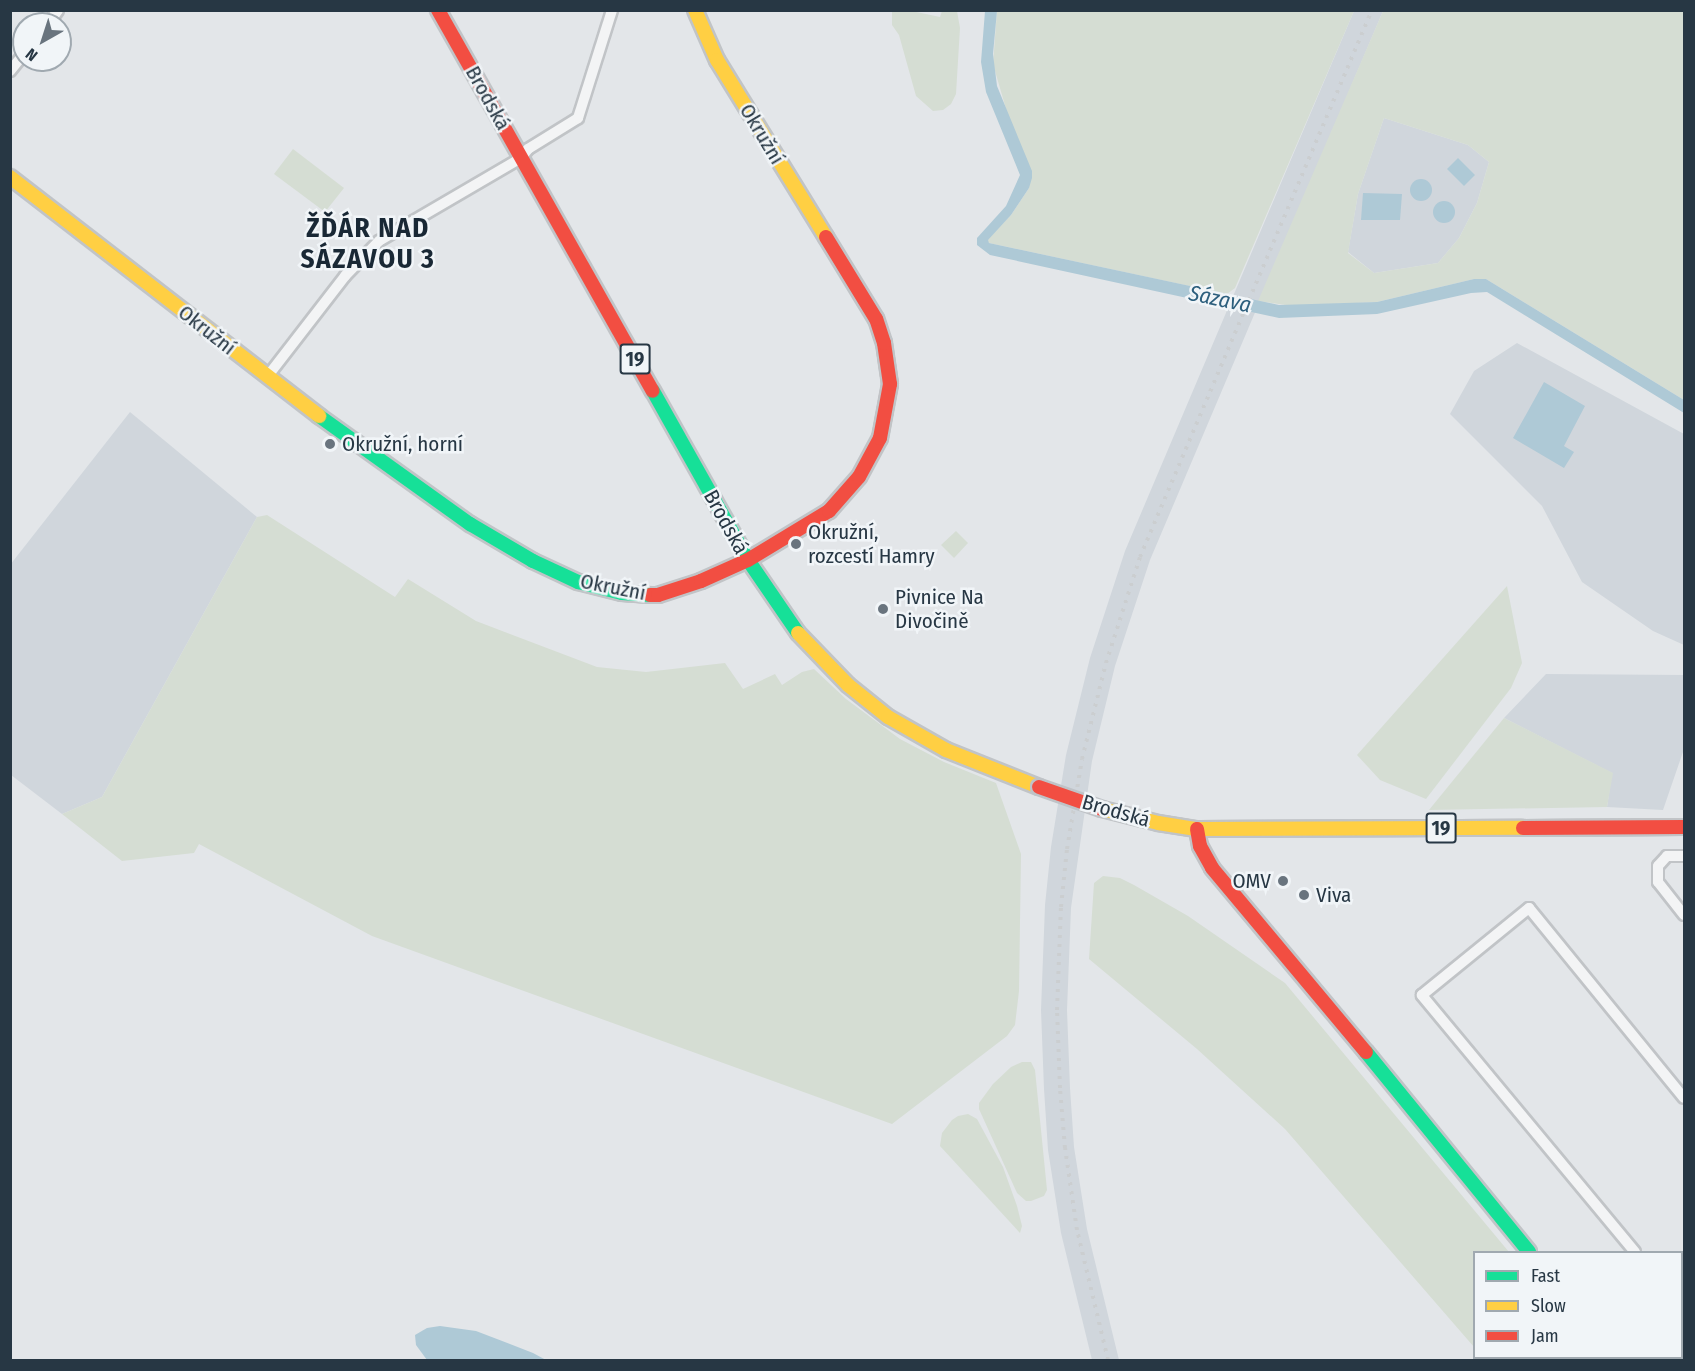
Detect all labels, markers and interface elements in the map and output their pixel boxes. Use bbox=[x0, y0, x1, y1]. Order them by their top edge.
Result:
north arrow bbox=[12, 12, 72, 72]
text: N bbox=[22, 44, 41, 65]
street label: Brodská bbox=[460, 62, 516, 134]
street label: Okružní bbox=[734, 99, 790, 169]
district label: ŽĎÁR NAD SÁZAVOU 3 bbox=[301, 212, 435, 275]
water label: Sázava bbox=[1186, 280, 1254, 318]
street label: Okružní bbox=[173, 300, 241, 360]
road number: 19 bbox=[618, 342, 652, 376]
place label: Okružní, horní bbox=[342, 431, 463, 457]
marker: Okružní, horní bbox=[323, 437, 337, 451]
street label: Brodská bbox=[698, 486, 754, 558]
place label: Okružní, rozcestí Hamry bbox=[808, 519, 935, 569]
marker: Okružní, rozcestí Hamry bbox=[789, 537, 803, 551]
street label: Okružní bbox=[578, 568, 648, 606]
place label: Pivnice Na Divočině bbox=[895, 584, 984, 634]
marker: Pivnice Na Divočině bbox=[876, 602, 890, 616]
street label: Brodská bbox=[1079, 789, 1153, 833]
road number: 19 bbox=[1424, 811, 1458, 845]
place label: OMV bbox=[1232, 868, 1271, 894]
marker: OMV bbox=[1276, 874, 1290, 888]
place label: Viva bbox=[1316, 882, 1351, 908]
marker: Viva bbox=[1297, 888, 1311, 902]
legend bbox=[1473, 1251, 1683, 1359]
text: Fast bbox=[1531, 1265, 1560, 1287]
text: Slow bbox=[1531, 1295, 1566, 1317]
text: Jam bbox=[1531, 1325, 1559, 1347]

